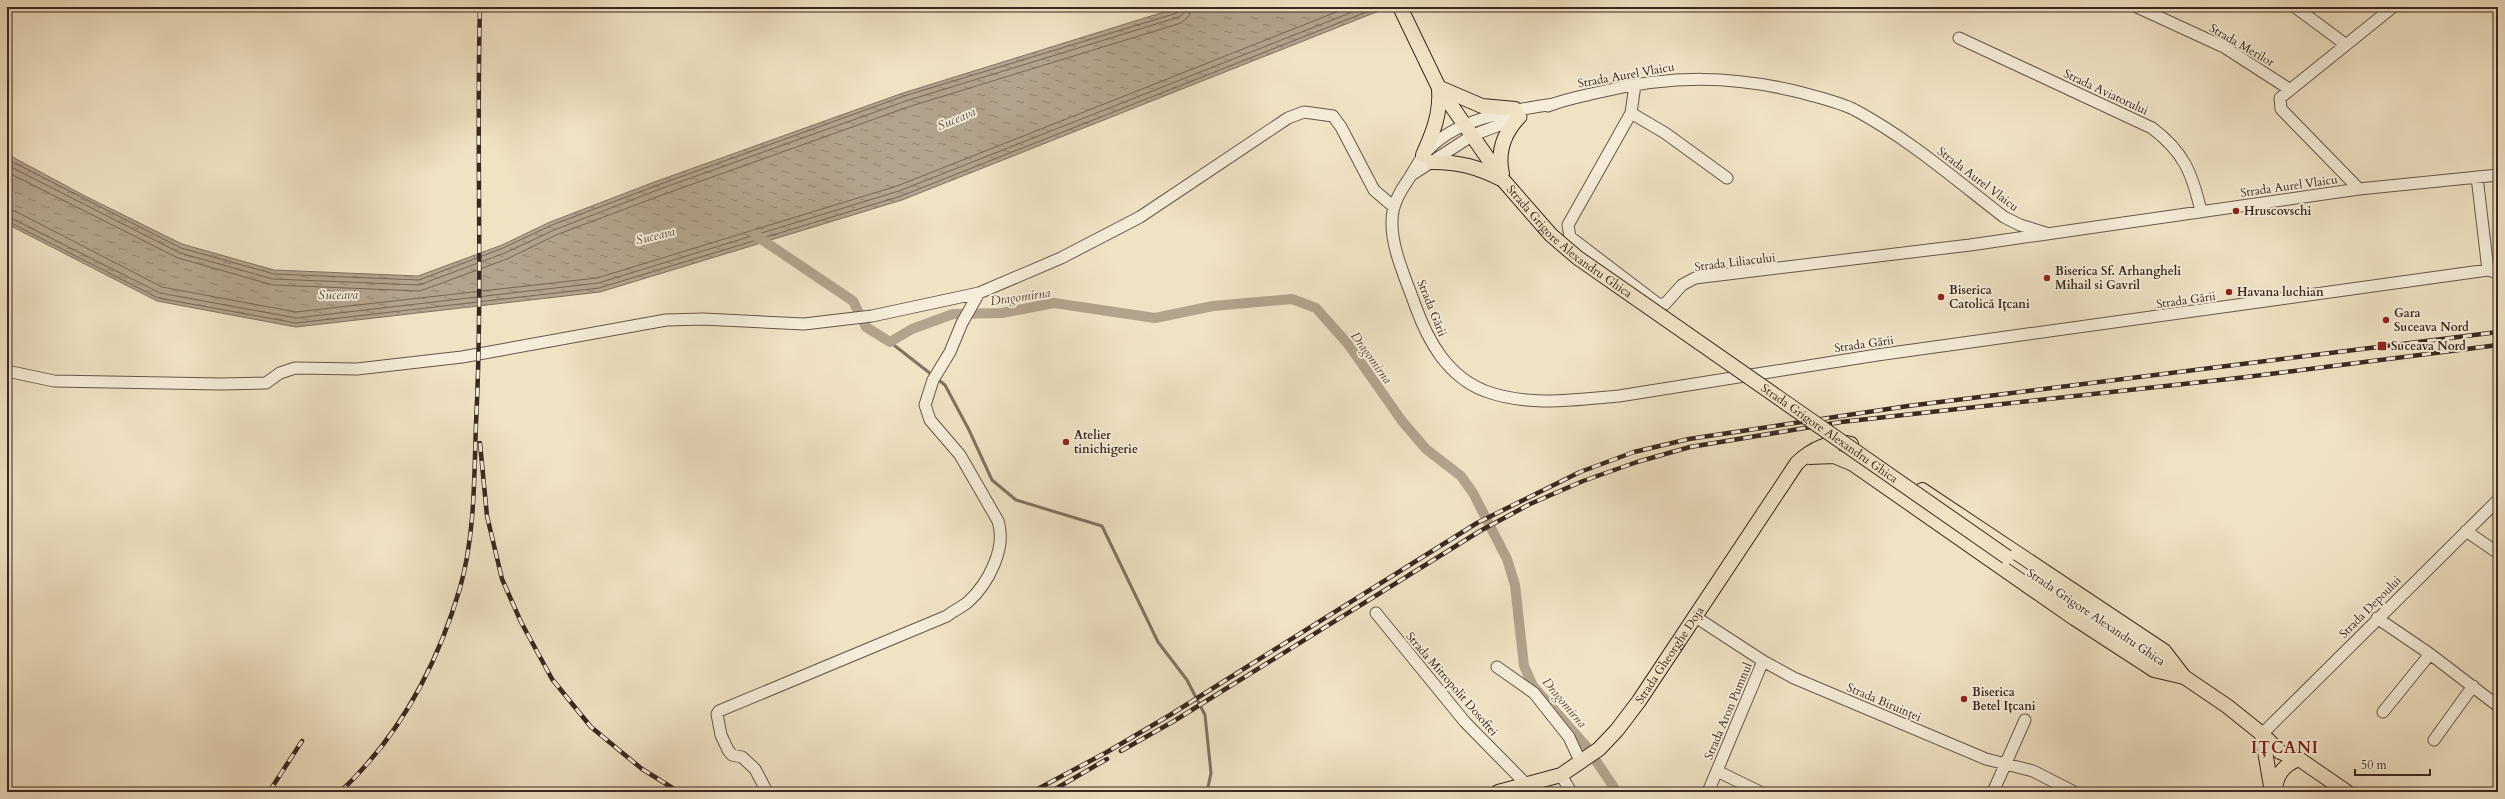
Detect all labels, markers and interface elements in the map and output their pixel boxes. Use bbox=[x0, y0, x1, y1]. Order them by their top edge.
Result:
street label: Strada Merilor bbox=[2207, 20, 2278, 70]
street label: Strada Aurel Vlaicu bbox=[1576, 59, 1676, 91]
street label: Strada Aviatorului bbox=[2061, 65, 2151, 119]
water label: Suceava bbox=[934, 103, 979, 135]
street label: Strada Aurel Vlaicu bbox=[1934, 143, 2022, 215]
street label: Strada Aurel Vlaicu bbox=[2239, 171, 2339, 201]
street label: Strada Grigore Alexandru Ghica bbox=[1503, 182, 1636, 302]
place label: Hruscovschi bbox=[2244, 203, 2312, 219]
marker: Hruscovschi bbox=[2231, 206, 2241, 216]
water label: Suceava bbox=[634, 222, 677, 250]
street label: Strada Liliacului bbox=[1694, 249, 1777, 275]
place label: Biserica Sf. Arhangheli Mihail si Gavril bbox=[2055, 263, 2181, 293]
marker: Biserica Sf. Arhangheli Mihail si Gavril bbox=[2042, 273, 2052, 283]
street label: Strada Gării bbox=[1413, 277, 1451, 339]
place label: Biserica Catolică Ițcani bbox=[1949, 282, 2030, 312]
water label: Dragomirna bbox=[989, 284, 1052, 310]
place label: Havana luchian bbox=[2237, 284, 2324, 300]
water label: Suceava bbox=[318, 286, 358, 304]
marker: Havana luchian bbox=[2224, 287, 2234, 297]
street label: Strada Gării bbox=[2155, 288, 2217, 312]
marker: Biserica Catolică Ițcani bbox=[1936, 292, 1946, 302]
place label: Gara Suceava Nord bbox=[2394, 305, 2469, 335]
marker: Gara Suceava Nord bbox=[2381, 315, 2391, 325]
water label: Dragomirna bbox=[1346, 328, 1396, 388]
street label: Strada Gării bbox=[1833, 332, 1895, 356]
place label: Suceava Nord bbox=[2391, 338, 2466, 354]
marker: Suceava Nord bbox=[2376, 340, 2388, 352]
street label: Strada Grigore Alexandru Ghica bbox=[1758, 380, 1902, 487]
place label: Atelier tinichigerie bbox=[1074, 427, 1138, 457]
marker: Atelier tinichigerie bbox=[1061, 437, 1071, 447]
street label: Strada Grigore Alexandru Ghica bbox=[2024, 565, 2169, 670]
street label: Strada Depoului bbox=[2335, 572, 2405, 642]
street label: Strada Gheorghe Doja bbox=[1631, 603, 1708, 707]
street label: Strada Mitropolit Dosoftei bbox=[1402, 629, 1502, 740]
street label: Strada Aron Pumnul bbox=[1700, 660, 1756, 762]
water label: Dragomirna bbox=[1538, 674, 1591, 732]
street label: Strada Biruinței bbox=[1844, 679, 1924, 725]
place label: Biserica Betel Iţcani bbox=[1972, 684, 2036, 714]
marker: Biserica Betel Iţcani bbox=[1959, 694, 1969, 704]
district label: IȚCANI bbox=[2251, 737, 2319, 759]
scale bar bbox=[2355, 751, 2430, 777]
text: 50 m bbox=[2361, 757, 2388, 773]

